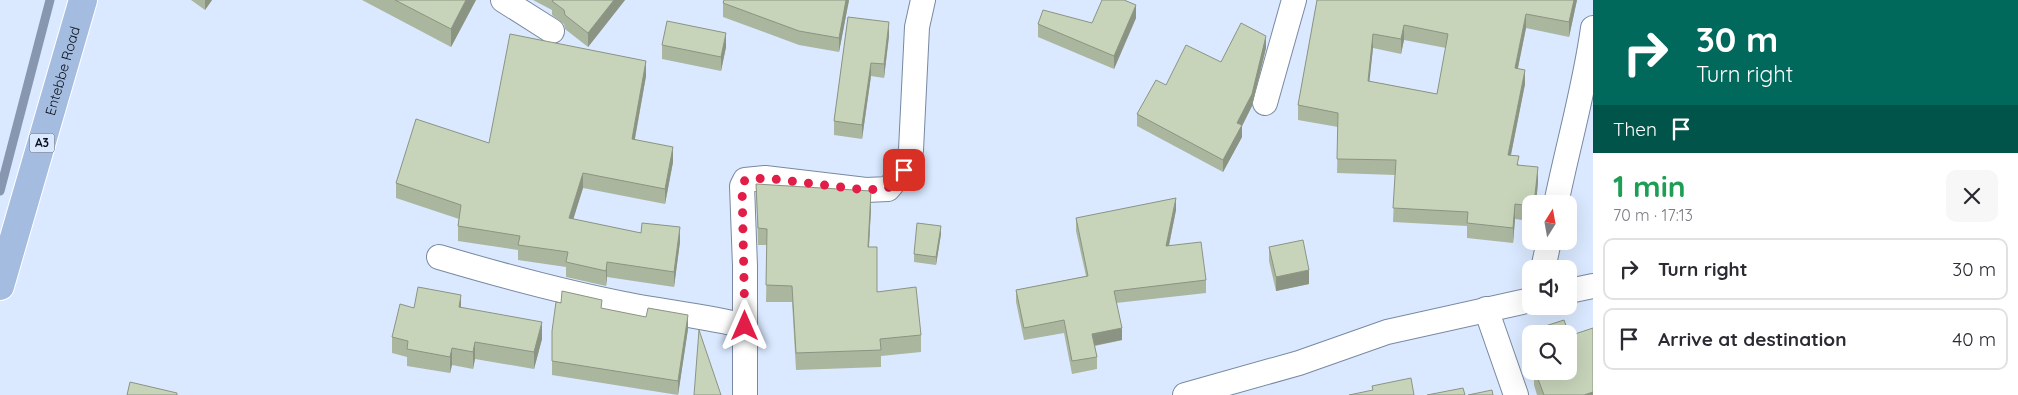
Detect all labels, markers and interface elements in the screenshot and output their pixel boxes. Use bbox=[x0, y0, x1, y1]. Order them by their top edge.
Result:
text: 30 m bbox=[1696, 17, 1778, 61]
icon: right bbox=[1613, 20, 1678, 85]
street label: Entebbe Road bbox=[41, 24, 84, 118]
text: Turn right bbox=[1696, 60, 1793, 88]
icon: arrive bbox=[1667, 115, 1695, 143]
text: Then bbox=[1613, 117, 1657, 141]
road number: A3 bbox=[30, 134, 54, 152]
pin bbox=[883, 149, 925, 191]
icon: arrive bbox=[890, 156, 918, 184]
text: 1 min bbox=[1613, 167, 1686, 205]
button: close bbox=[1946, 170, 1998, 222]
north arrow bbox=[1522, 195, 1578, 250]
map controls bbox=[1522, 195, 1577, 380]
text: 70 m · 17:13 bbox=[1613, 205, 1693, 225]
icon: right bbox=[1615, 255, 1643, 283]
text: Turn right bbox=[1658, 257, 1747, 281]
text: 30 m bbox=[1952, 257, 1996, 281]
button: sound bbox=[1522, 260, 1577, 315]
position arrow bbox=[718, 299, 770, 351]
button: search bbox=[1522, 325, 1577, 380]
icon: arrive bbox=[1615, 325, 1643, 353]
text: Arrive at destination bbox=[1658, 327, 1847, 351]
text: 40 m bbox=[1952, 327, 1996, 351]

